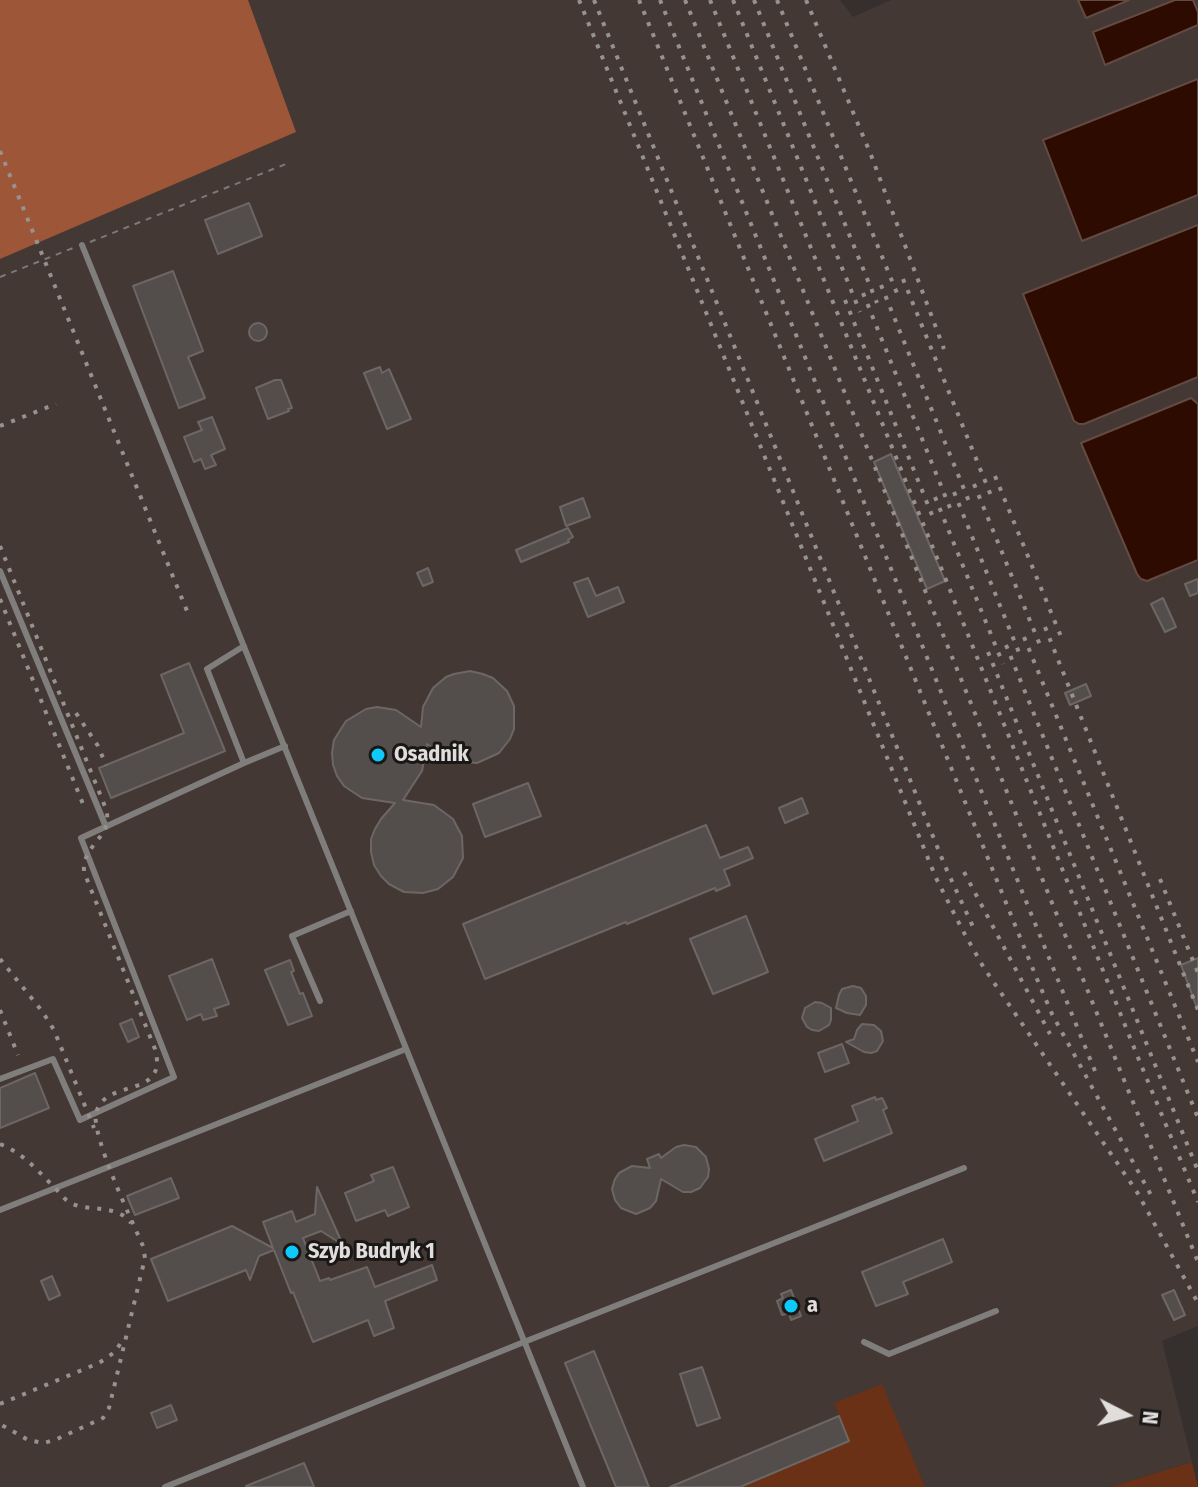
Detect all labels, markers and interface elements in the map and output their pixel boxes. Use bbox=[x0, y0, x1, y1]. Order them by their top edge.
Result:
place label: Osadnik bbox=[394, 742, 469, 768]
marker: Osadnik bbox=[369, 746, 387, 764]
place label: Szyb Budryk 1 bbox=[308, 1239, 435, 1265]
marker: Szyb Budryk 1 bbox=[283, 1243, 301, 1261]
place label: a bbox=[807, 1293, 818, 1319]
marker: a bbox=[782, 1297, 800, 1315]
north arrow bbox=[1086, 1375, 1166, 1455]
text: N bbox=[1136, 1410, 1164, 1426]

